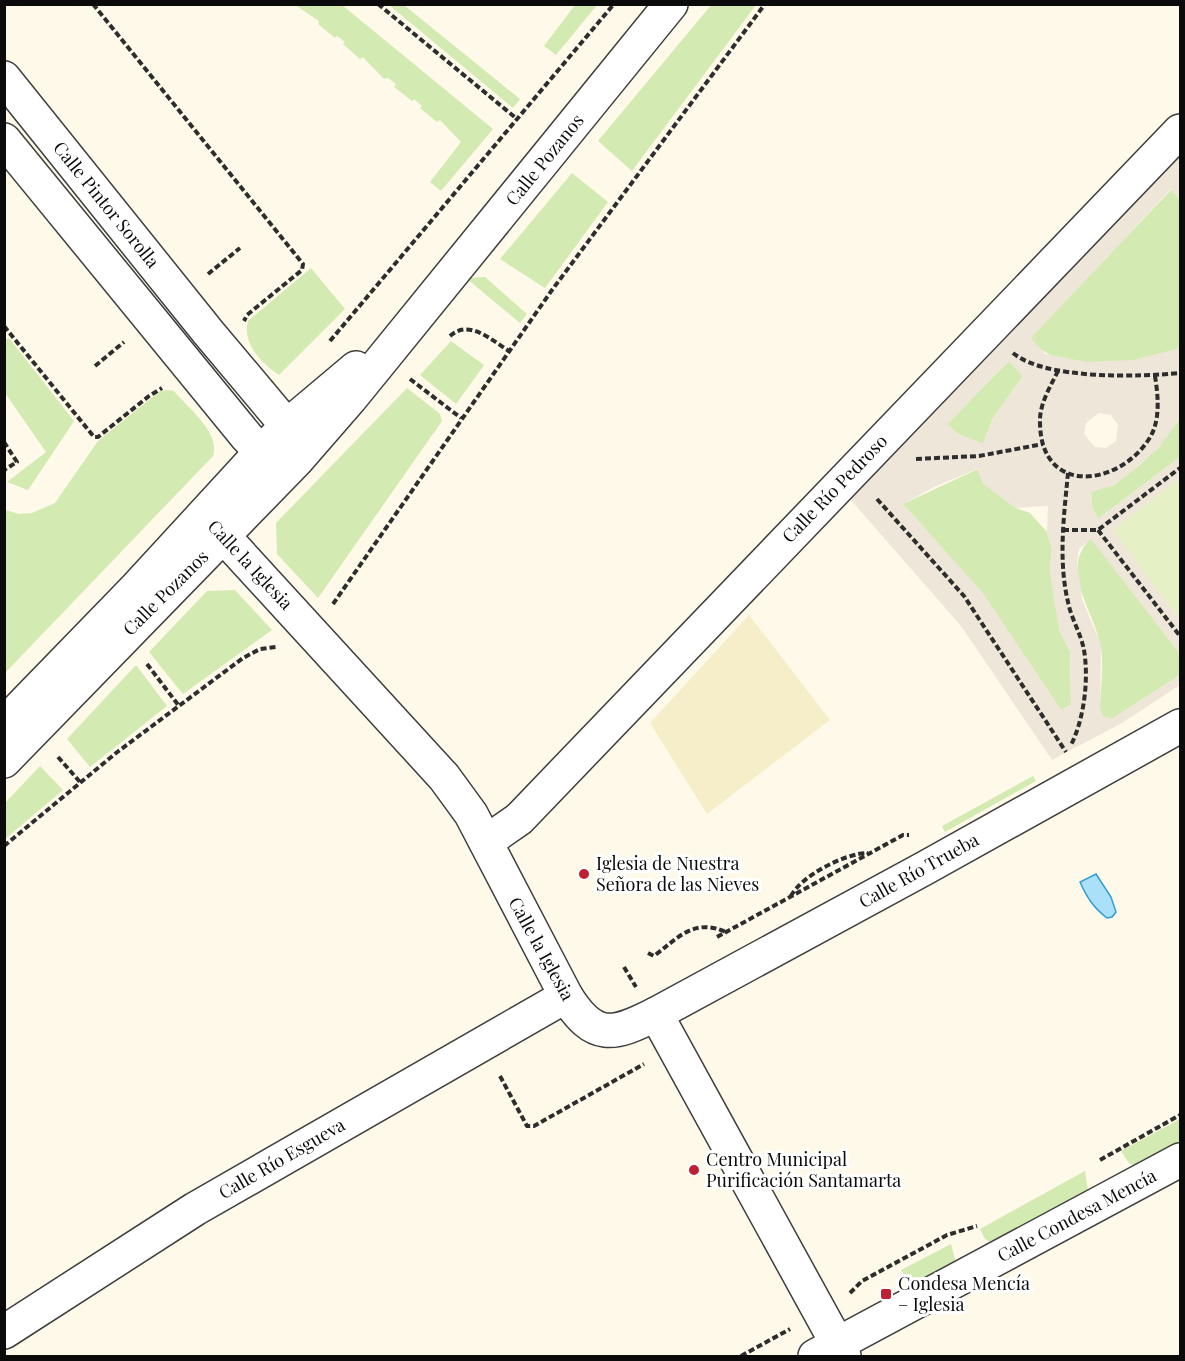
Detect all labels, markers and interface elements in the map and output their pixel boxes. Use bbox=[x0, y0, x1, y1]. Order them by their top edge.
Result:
street label: Calle Pozanos bbox=[500, 109, 589, 210]
street label: Calle Pintor Sorolla bbox=[48, 136, 165, 273]
street label: Calle Río Pedroso bbox=[776, 429, 892, 548]
street label: Calle la Iglesia bbox=[203, 514, 299, 614]
street label: Calle Pozanos bbox=[117, 544, 213, 640]
street label: Calle Río Trueba bbox=[854, 827, 983, 913]
place label: Iglesia de Nuestra Señora de las Nieves bbox=[596, 851, 759, 896]
marker: Iglesia de Nuestra Señora de las Nieves bbox=[577, 867, 591, 881]
street label: Calle la Iglesia bbox=[504, 893, 580, 1005]
street label: Calle Río Esgueva bbox=[214, 1112, 349, 1204]
place label: Centro Municipal Purificación Santamarta bbox=[706, 1147, 901, 1192]
marker: Centro Municipal Purificación Santamarta bbox=[687, 1163, 701, 1177]
street label: Calle Condesa Mencía bbox=[993, 1163, 1160, 1267]
place label: Condesa Mencía – Iglesia bbox=[898, 1271, 1030, 1316]
marker: Condesa Mencía – Iglesia bbox=[879, 1287, 893, 1301]

